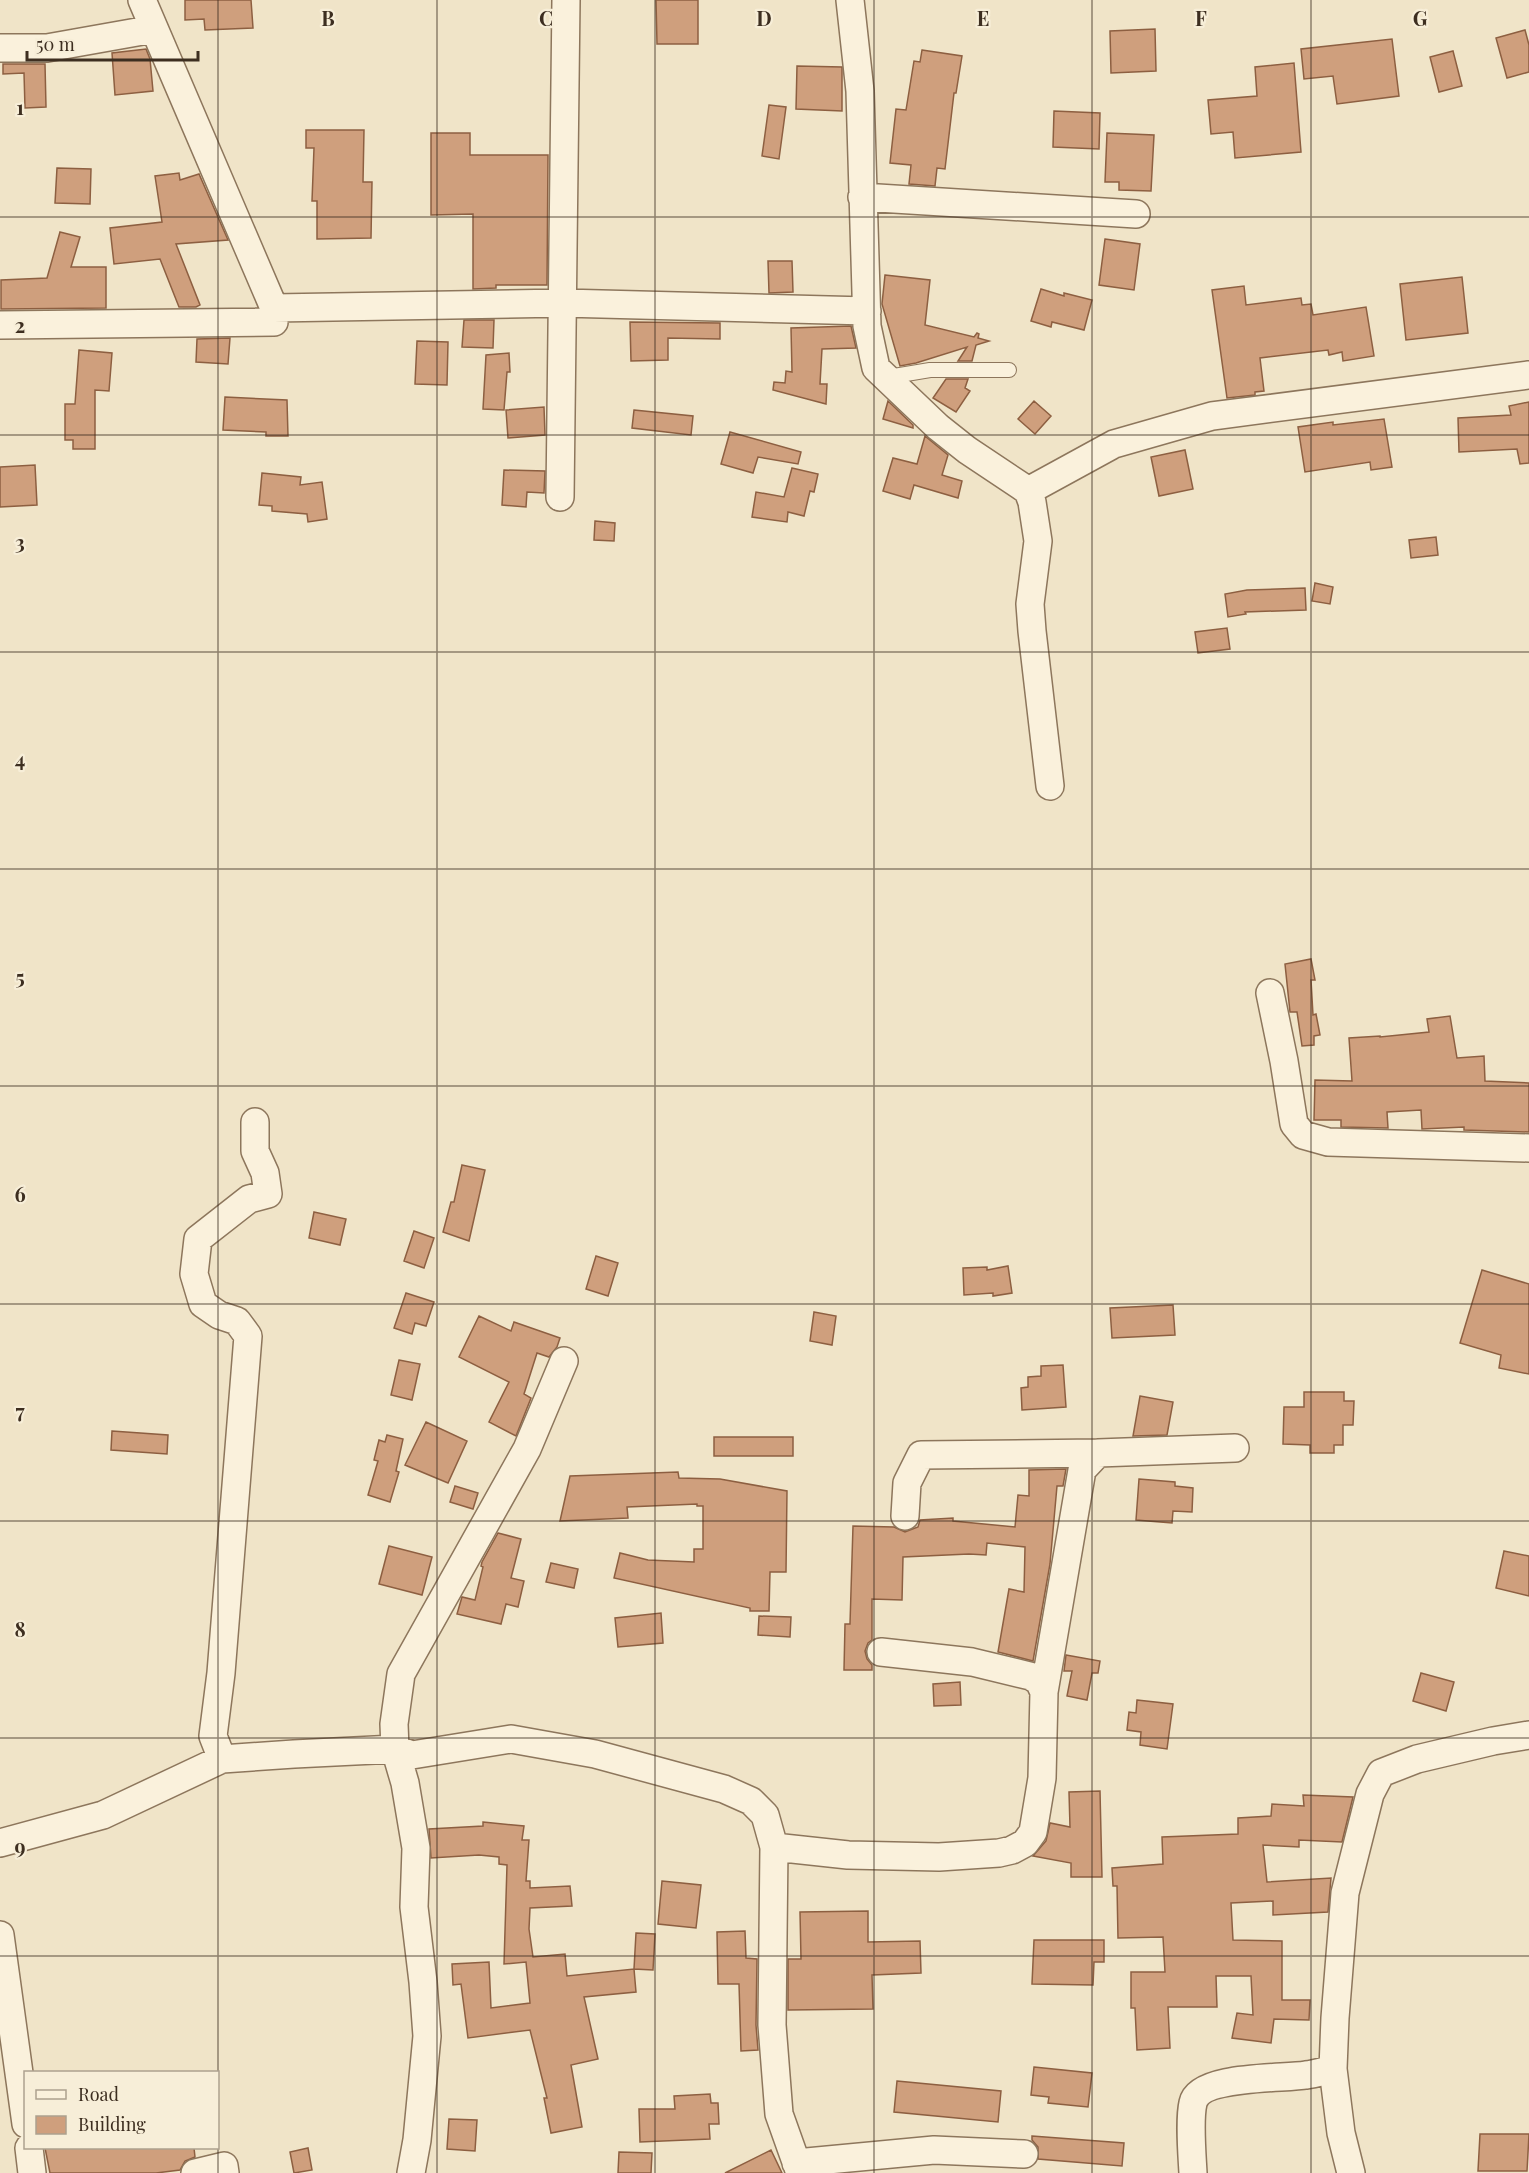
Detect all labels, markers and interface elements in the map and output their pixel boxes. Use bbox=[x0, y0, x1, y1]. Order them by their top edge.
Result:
text: B bbox=[321, 4, 335, 31]
text: C bbox=[539, 4, 553, 31]
text: D bbox=[756, 4, 772, 31]
text: E bbox=[977, 4, 989, 31]
text: F bbox=[1195, 4, 1207, 31]
text: G bbox=[1413, 4, 1428, 31]
scale bar bbox=[27, 24, 198, 62]
text: 50 m bbox=[36, 32, 75, 56]
text: 1 bbox=[16, 93, 24, 120]
text: 2 bbox=[15, 311, 25, 338]
text: 3 bbox=[15, 528, 25, 555]
text: 4 bbox=[15, 745, 25, 772]
text: 5 bbox=[15, 963, 25, 990]
text: 6 bbox=[14, 1180, 26, 1207]
text: 7 bbox=[15, 1397, 25, 1424]
text: 8 bbox=[14, 1615, 26, 1642]
text: 9 bbox=[14, 1832, 26, 1859]
legend bbox=[24, 2071, 219, 2149]
text: Road bbox=[78, 2082, 119, 2106]
text: Building bbox=[78, 2112, 146, 2136]

